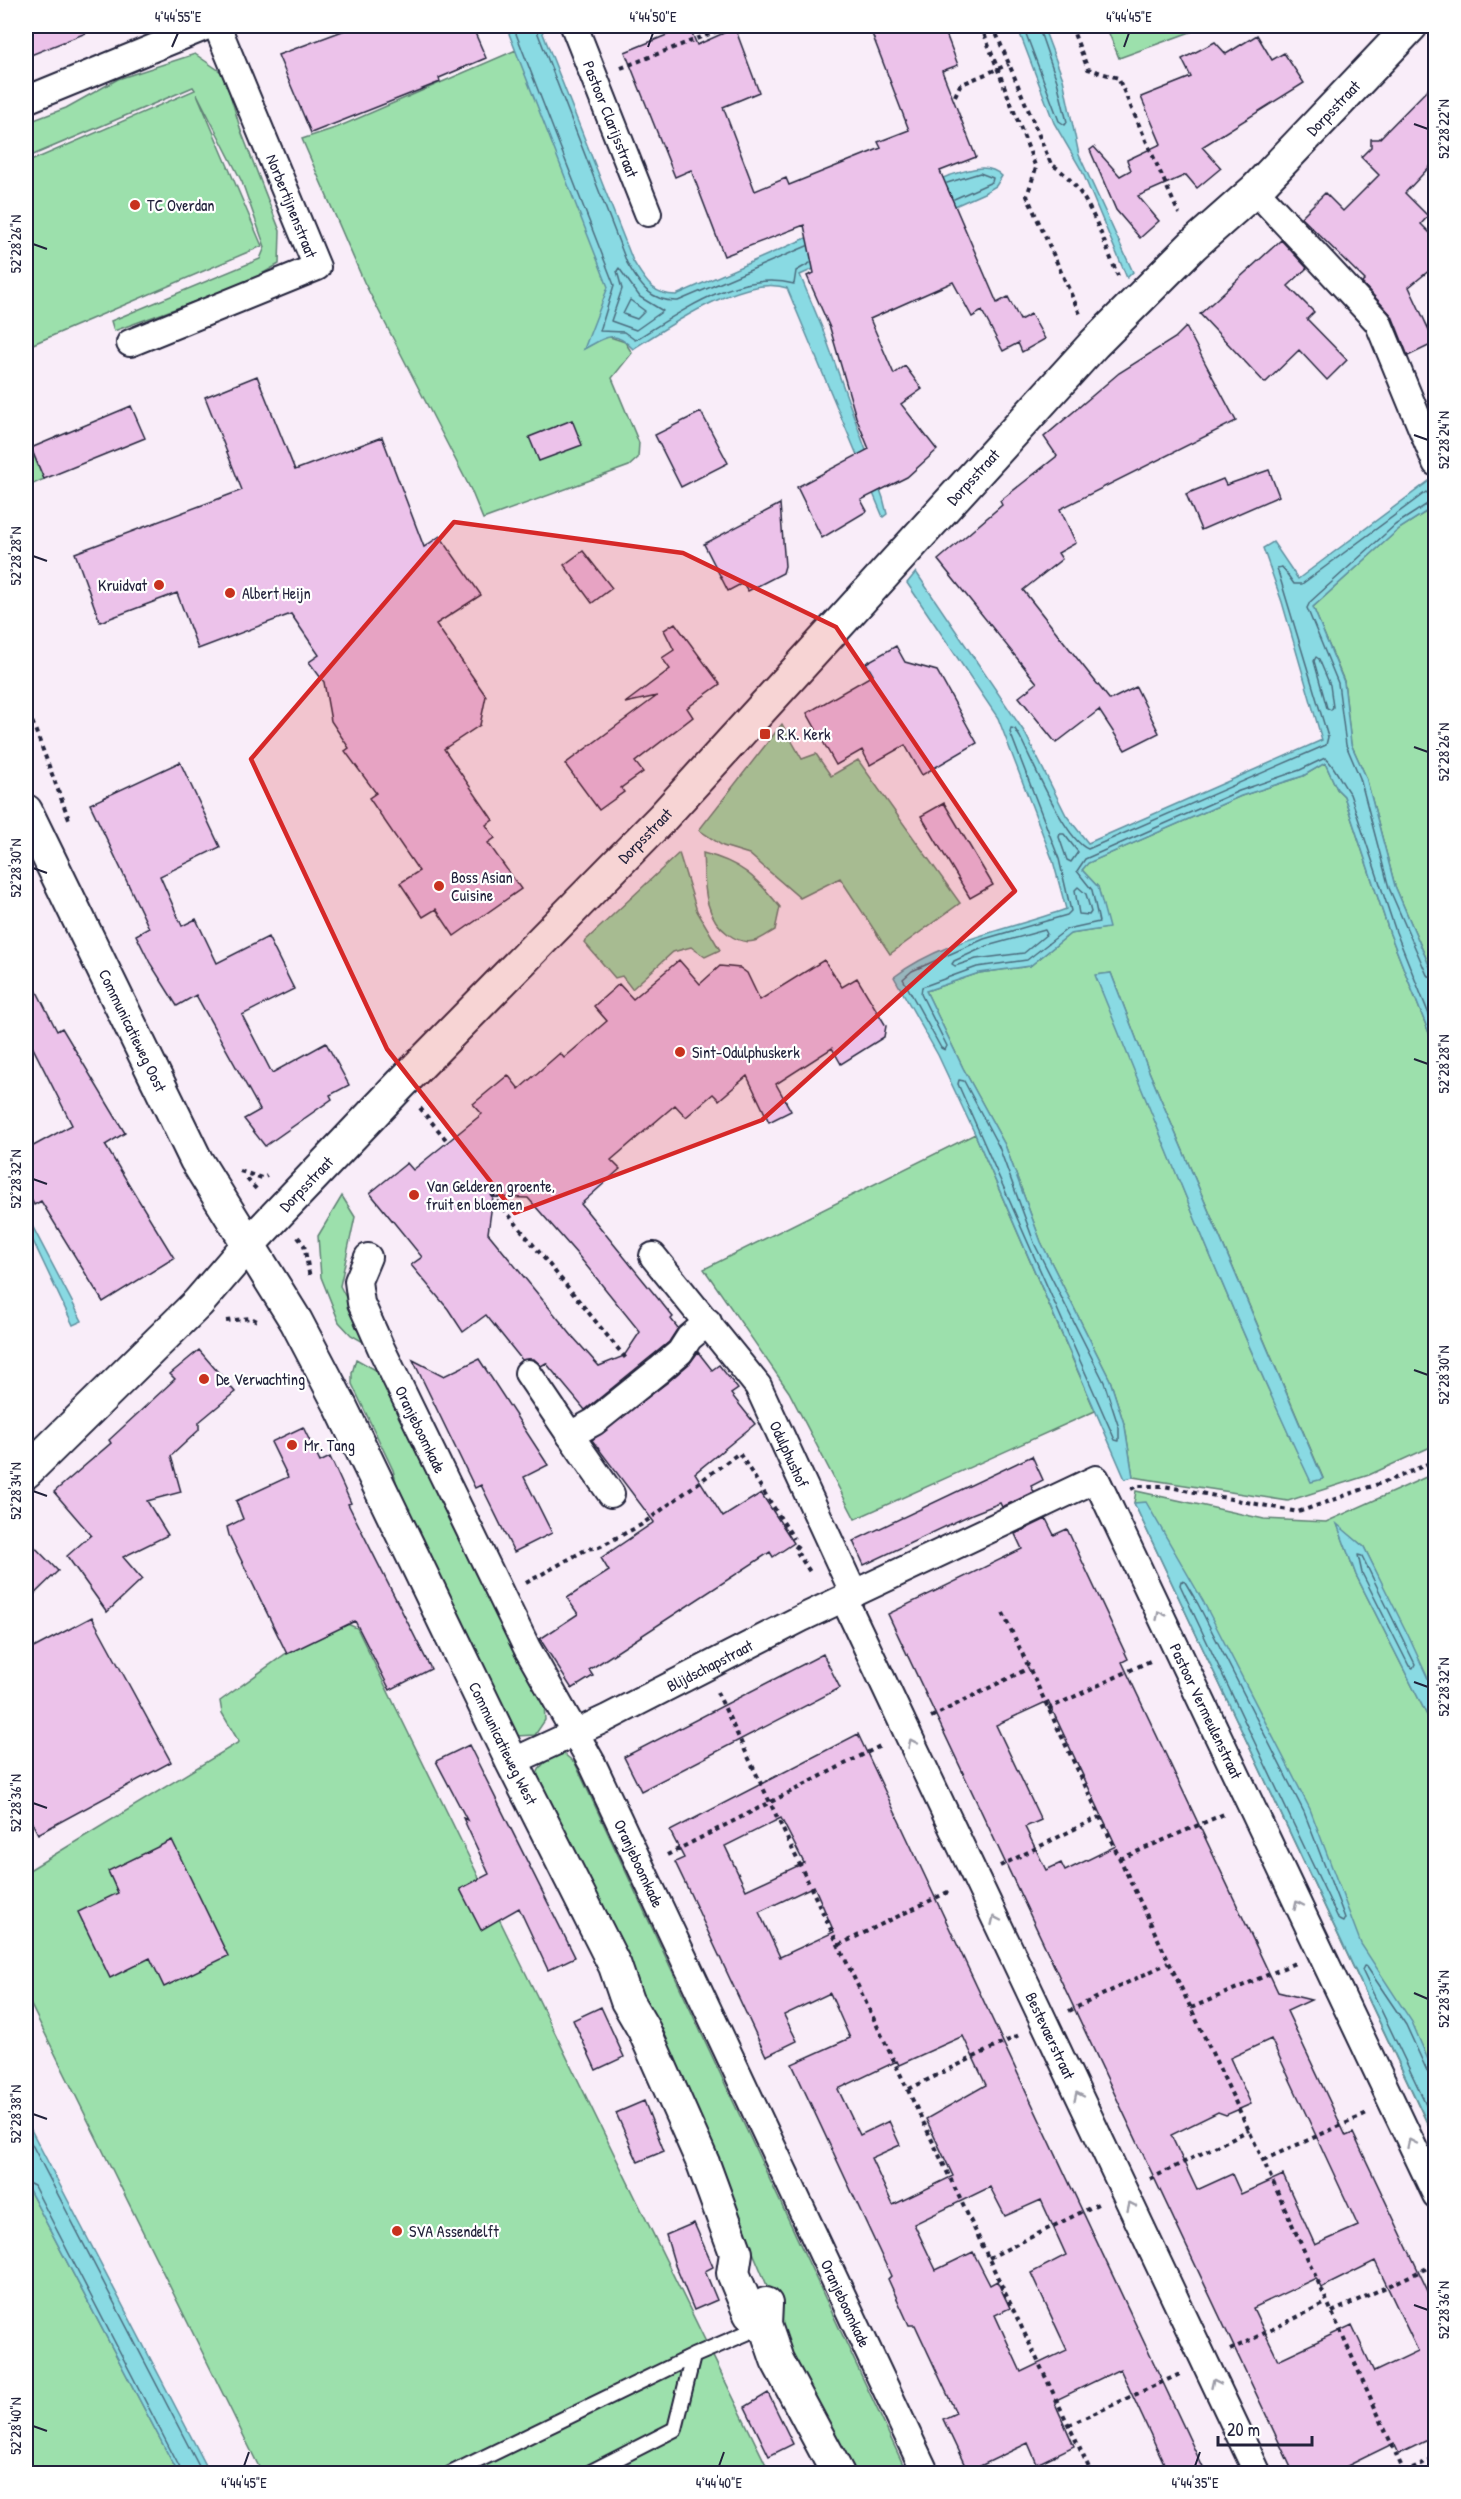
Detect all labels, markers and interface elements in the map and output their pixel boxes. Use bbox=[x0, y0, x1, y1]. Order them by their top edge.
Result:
text: 4°44'55"E bbox=[155, 6, 202, 27]
text: 4°44'50"E bbox=[629, 6, 677, 27]
text: 4°44'45"E bbox=[1106, 6, 1152, 27]
street label: Pastoor Clarijsstraat bbox=[578, 58, 644, 181]
street label: Dorpsstraat bbox=[1301, 75, 1365, 141]
text: 52°28'22"N bbox=[1433, 99, 1454, 159]
street label: Norbertijnenstraat bbox=[261, 151, 323, 261]
place label: TC Overdan bbox=[147, 194, 215, 216]
marker: TC Overdan bbox=[128, 198, 142, 212]
text: 52°28'26"N bbox=[5, 215, 26, 273]
text: 52°28'24"N bbox=[1433, 411, 1454, 469]
street label: Dorpsstraat bbox=[941, 444, 1005, 510]
text: 52°28'28"N bbox=[5, 527, 26, 585]
place label: Kruidvat bbox=[98, 574, 147, 596]
marker: Kruidvat bbox=[152, 578, 166, 592]
place label: Albert Heijn bbox=[242, 582, 311, 604]
marker: Albert Heijn bbox=[223, 586, 237, 600]
place label: R.K. Kerk bbox=[777, 723, 831, 745]
text: 52°28'26"N bbox=[1433, 723, 1454, 781]
marker: R.K. Kerk bbox=[758, 727, 772, 741]
street label: Dorpsstraat bbox=[613, 803, 677, 868]
text: 52°28'30"N bbox=[5, 839, 26, 897]
place label: Boss Asian Cuisine bbox=[451, 866, 513, 906]
marker: Boss Asian Cuisine bbox=[432, 879, 446, 893]
street label: Communicatieweg Oost bbox=[94, 965, 172, 1096]
text: 52°28'28"N bbox=[1433, 1035, 1454, 1093]
place label: Sint-Odulphuskerk bbox=[692, 1041, 800, 1063]
marker: Sint-Odulphuskerk bbox=[673, 1045, 687, 1059]
text: 52°28'32"N bbox=[5, 1149, 26, 1209]
street label: Dorpsstraat bbox=[274, 1151, 338, 1217]
place label: Van Gelderen groente, fruit en bloemen bbox=[426, 1175, 555, 1215]
marker: Van Gelderen groente, fruit en bloemen bbox=[407, 1188, 421, 1202]
text: 52°28'30"N bbox=[1433, 1346, 1454, 1404]
place label: De Verwachting bbox=[216, 1368, 305, 1390]
marker: De Verwachting bbox=[197, 1372, 211, 1386]
street label: Oranjeboomkade bbox=[390, 1382, 452, 1477]
street label: Odulphushof bbox=[765, 1417, 814, 1491]
place label: Mr. Tang bbox=[304, 1434, 355, 1456]
marker: Mr. Tang bbox=[285, 1438, 299, 1452]
text: 52°28'34"N bbox=[5, 1462, 26, 1520]
one-way arrow bbox=[1156, 1611, 1168, 1622]
street label: Blijdschapstraat bbox=[663, 1634, 757, 1697]
street label: Pastoor Vermeulenstraat bbox=[1165, 1640, 1248, 1783]
text: 52°28'32"N bbox=[1433, 1657, 1454, 1717]
street label: Communicatieweg West bbox=[464, 1678, 543, 1809]
one-way arrow bbox=[907, 1739, 919, 1750]
text: 52°28'36"N bbox=[5, 1774, 26, 1832]
street label: Oranjeboomkade bbox=[609, 1816, 669, 1911]
one-way arrow bbox=[1293, 1901, 1305, 1912]
one-way arrow bbox=[990, 1915, 1002, 1926]
text: 52°28'34"N bbox=[1433, 1970, 1454, 2028]
street label: Bestevaerstraat bbox=[1021, 1989, 1081, 2083]
text: 52°28'38"N bbox=[5, 2085, 26, 2143]
one-way arrow bbox=[1073, 2091, 1085, 2102]
one-way arrow bbox=[1406, 2138, 1418, 2149]
one-way arrow bbox=[1127, 2202, 1139, 2213]
place label: SVA Assendelft bbox=[409, 2220, 499, 2242]
marker: SVA Assendelft bbox=[390, 2224, 404, 2238]
street label: Oranjeboomkade bbox=[816, 2256, 876, 2351]
text: 52°28'36"N bbox=[1433, 2281, 1454, 2339]
one-way arrow bbox=[1210, 2378, 1222, 2389]
text: 52°28'40"N bbox=[5, 2397, 26, 2455]
scale bar bbox=[1218, 2409, 1312, 2447]
text: 20 m bbox=[1227, 2417, 1260, 2442]
text: 4°44'45"E bbox=[221, 2472, 267, 2493]
text: 4°44'40"E bbox=[696, 2472, 743, 2493]
text: 4°44'35"E bbox=[1171, 2472, 1219, 2493]

